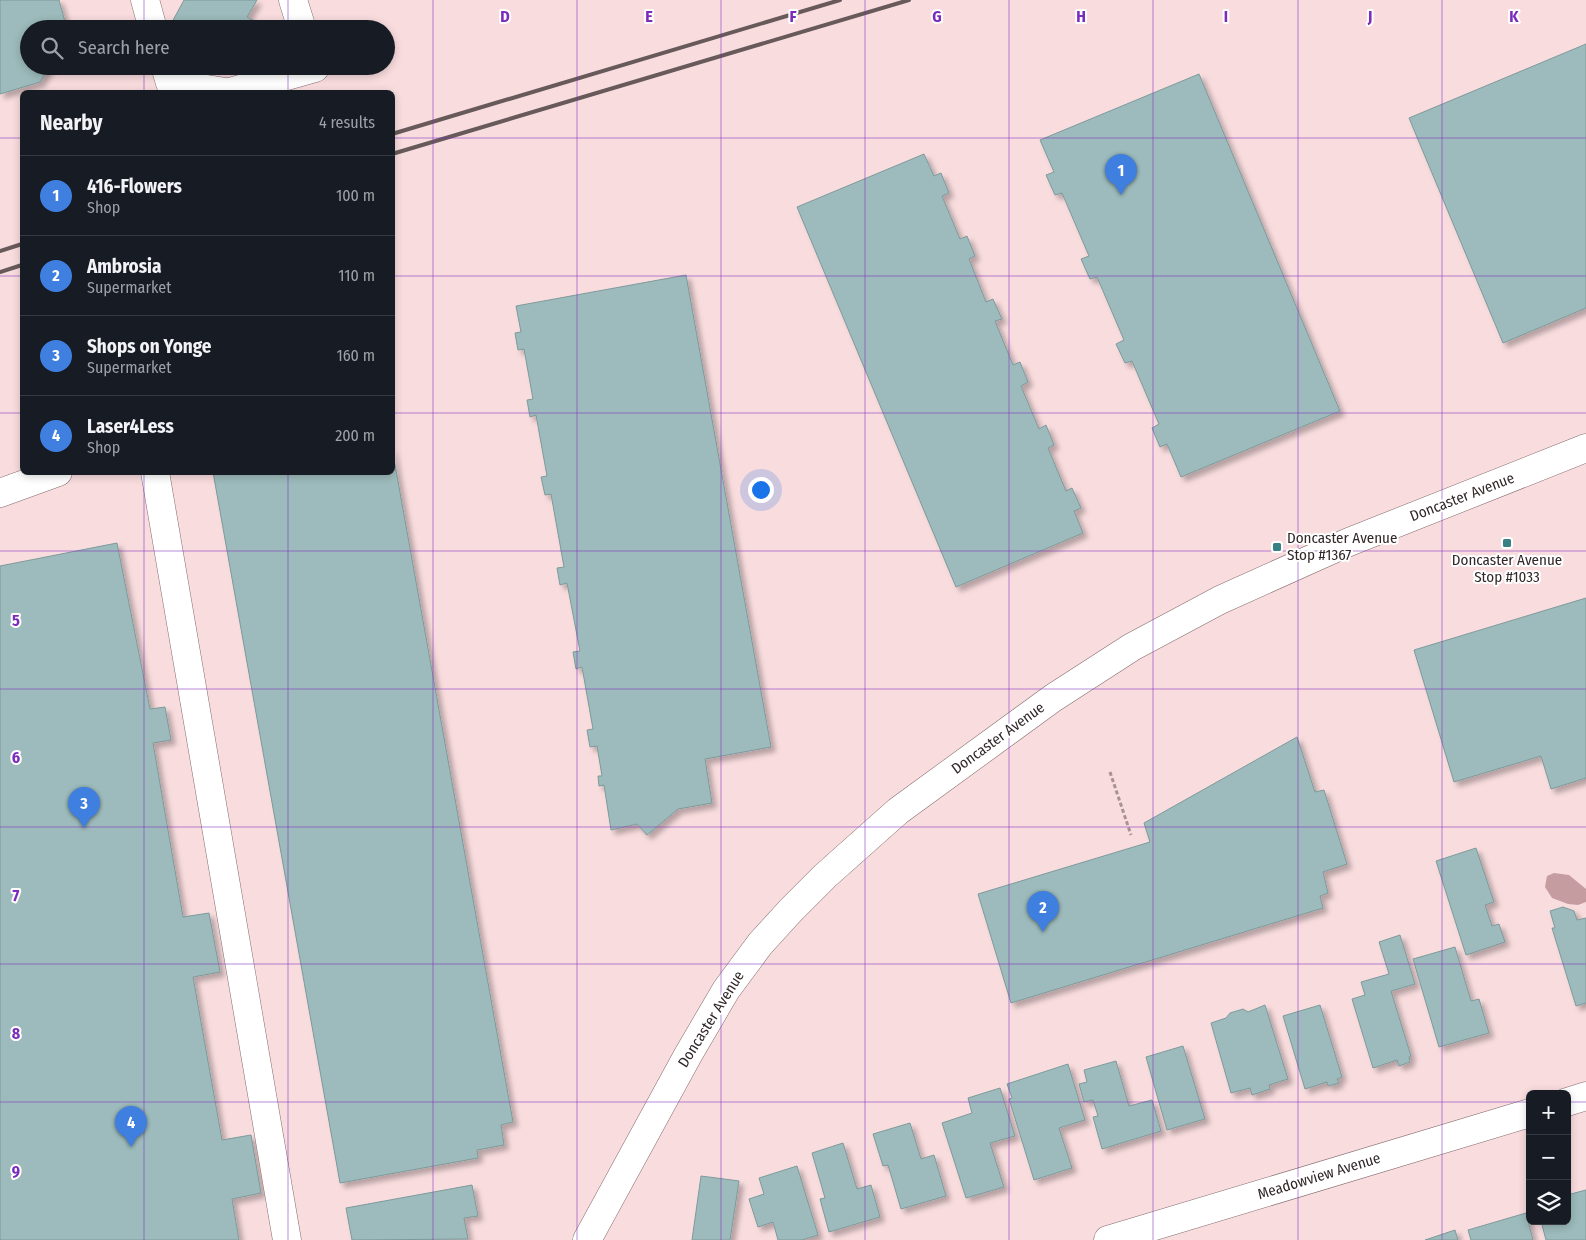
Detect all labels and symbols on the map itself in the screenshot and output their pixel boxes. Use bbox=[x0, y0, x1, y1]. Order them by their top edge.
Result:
text: D bbox=[500, 7, 510, 26]
text: E bbox=[645, 7, 653, 26]
text: F bbox=[789, 7, 797, 26]
text: G bbox=[932, 7, 942, 26]
text: H bbox=[1076, 7, 1086, 26]
text: I bbox=[1224, 7, 1228, 26]
text: J bbox=[1367, 7, 1372, 26]
text: K bbox=[1509, 7, 1519, 26]
pin: 1 bbox=[1105, 154, 1137, 195]
street label: Doncaster Avenue bbox=[1407, 469, 1517, 525]
your location bbox=[748, 477, 774, 503]
place label: Doncaster Avenue Stop #1367 bbox=[1287, 529, 1397, 564]
marker: Doncaster Avenue Stop #1033 bbox=[1501, 537, 1513, 549]
marker: Doncaster Avenue Stop #1367 bbox=[1271, 541, 1283, 553]
place label: Doncaster Avenue Stop #1033 bbox=[1452, 551, 1562, 586]
text: 5 bbox=[12, 611, 20, 630]
street label: Doncaster Avenue bbox=[948, 698, 1048, 778]
text: 6 bbox=[12, 748, 20, 767]
pin: 3 bbox=[68, 787, 100, 828]
text: 7 bbox=[13, 886, 20, 905]
pin: 2 bbox=[1027, 891, 1059, 932]
street label: Doncaster Avenue bbox=[674, 967, 748, 1071]
text: 8 bbox=[12, 1024, 21, 1043]
pin: 4 bbox=[115, 1106, 147, 1147]
street label: Meadowview Avenue bbox=[1255, 1149, 1383, 1203]
text: 9 bbox=[12, 1162, 20, 1181]

